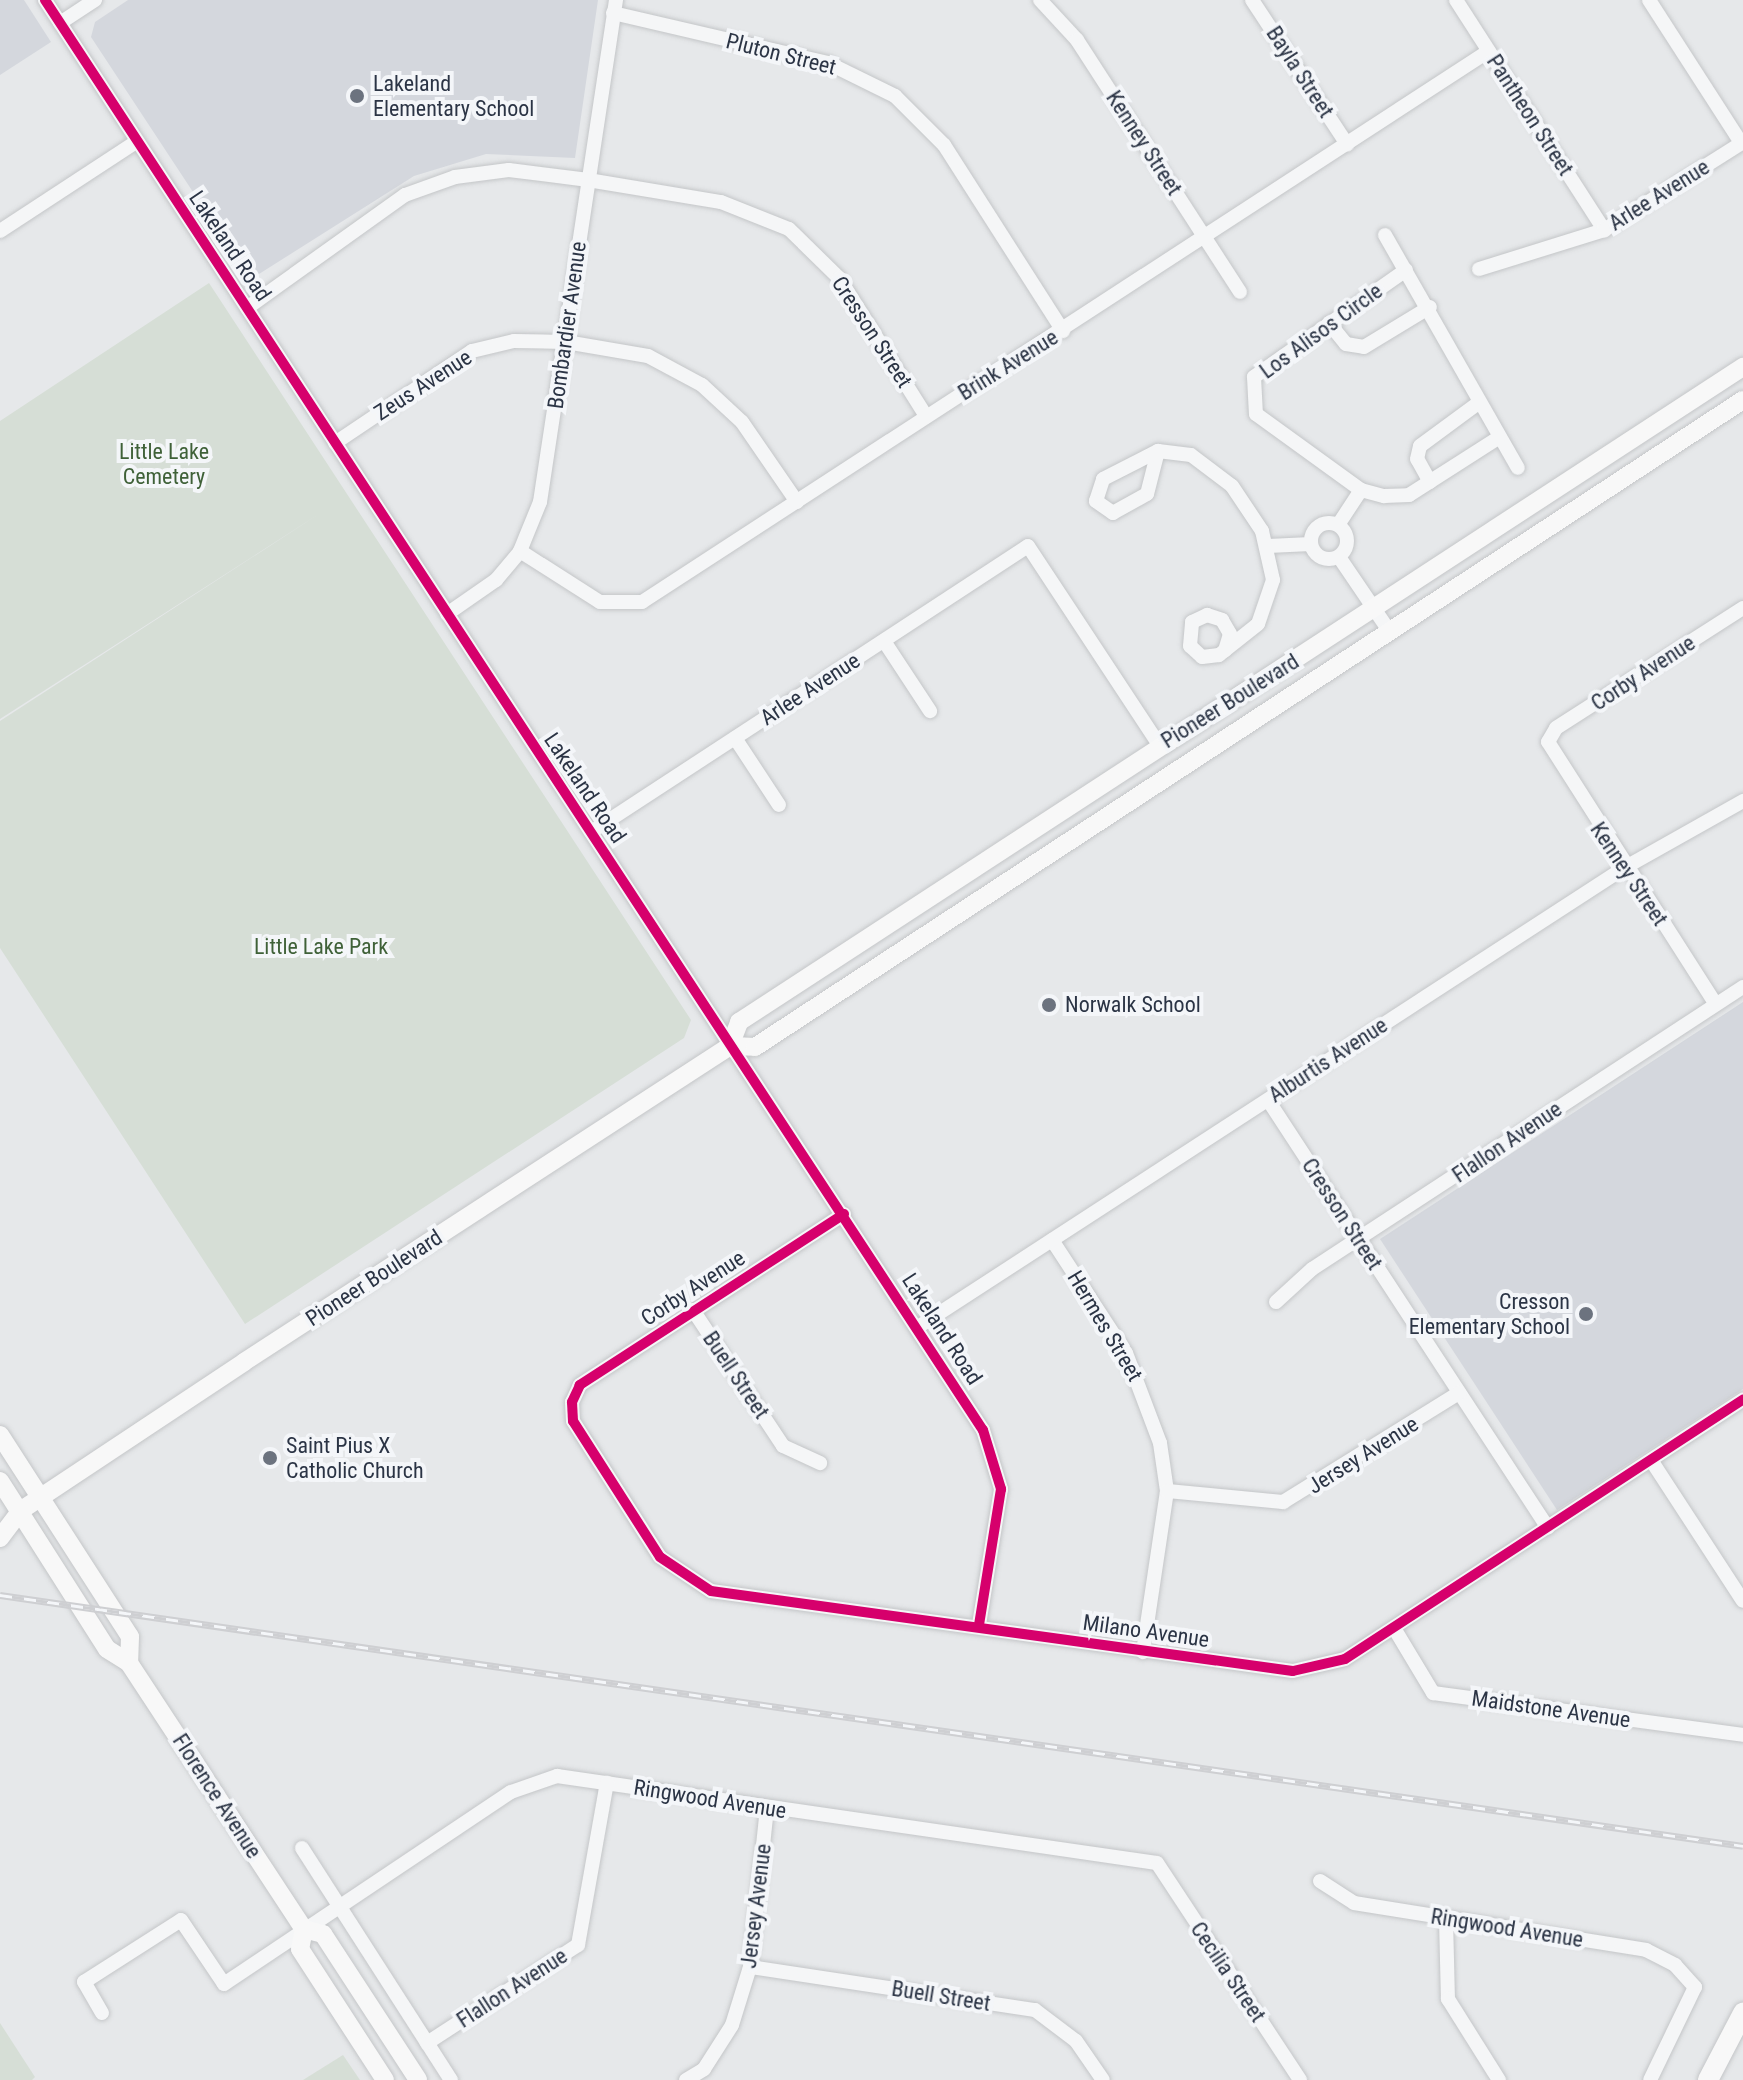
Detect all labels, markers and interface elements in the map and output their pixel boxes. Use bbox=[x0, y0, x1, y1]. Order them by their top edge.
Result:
street label: Bayla Street bbox=[1261, 21, 1339, 123]
street label: Pluton Street bbox=[723, 28, 839, 80]
street label: Pantheon Street bbox=[1481, 50, 1579, 180]
place label: Lakeland Elementary School bbox=[373, 70, 534, 122]
street label: Kenney Street bbox=[1100, 86, 1188, 200]
marker: Lakeland Elementary School bbox=[348, 87, 366, 105]
street label: Arlee Avenue bbox=[1604, 154, 1714, 236]
street label: Lakeland Road bbox=[183, 186, 277, 306]
street label: Bombardier Avenue bbox=[542, 240, 592, 410]
street label: Cresson Street bbox=[826, 271, 918, 393]
street label: Los Alisos Circle bbox=[1255, 278, 1387, 384]
street label: Brink Avenue bbox=[953, 324, 1063, 406]
street label: Zeus Avenue bbox=[369, 344, 477, 426]
park label: Little Lake Cemetery bbox=[119, 438, 209, 490]
street label: Corby Avenue bbox=[1586, 630, 1700, 716]
street label: Arlee Avenue bbox=[755, 647, 865, 731]
street label: Pioneer Boulevard bbox=[1156, 648, 1304, 754]
street label: Lakeland Road bbox=[538, 728, 632, 848]
street label: Kenney Street bbox=[1585, 817, 1673, 931]
park label: Little Lake Park bbox=[254, 934, 388, 960]
place label: Norwalk School bbox=[1065, 992, 1201, 1018]
marker: Norwalk School bbox=[1040, 996, 1058, 1014]
street label: Alburtis Avenue bbox=[1264, 1012, 1392, 1108]
street label: Flallon Avenue bbox=[1447, 1096, 1567, 1188]
street label: Cresson Street bbox=[1296, 1153, 1388, 1275]
street label: Pioneer Boulevard bbox=[301, 1224, 447, 1332]
street label: Corby Avenue bbox=[636, 1245, 750, 1331]
street label: Hermes Street bbox=[1062, 1266, 1148, 1386]
street label: Lakeland Road bbox=[896, 1268, 988, 1390]
place label: Cresson Elementary School bbox=[1409, 1288, 1570, 1340]
marker: Cresson Elementary School bbox=[1577, 1305, 1595, 1323]
street label: Buell Street bbox=[697, 1326, 775, 1424]
street label: Jersey Avenue bbox=[1303, 1411, 1423, 1499]
place label: Saint Pius X Catholic Church bbox=[286, 1432, 424, 1484]
marker: Saint Pius X Catholic Church bbox=[261, 1449, 279, 1467]
street label: Milano Avenue bbox=[1081, 1609, 1211, 1653]
street label: Maidstone Avenue bbox=[1470, 1685, 1632, 1733]
street label: Florence Avenue bbox=[167, 1729, 267, 1863]
street label: Ringwood Avenue bbox=[632, 1774, 788, 1824]
street label: Jersey Avenue bbox=[735, 1842, 777, 1970]
street label: Ringwood Avenue bbox=[1429, 1903, 1585, 1953]
street label: Cecilia Street bbox=[1185, 1917, 1271, 2027]
street label: Flallon Avenue bbox=[452, 1943, 572, 2033]
street label: Buell Street bbox=[890, 1975, 992, 2017]

